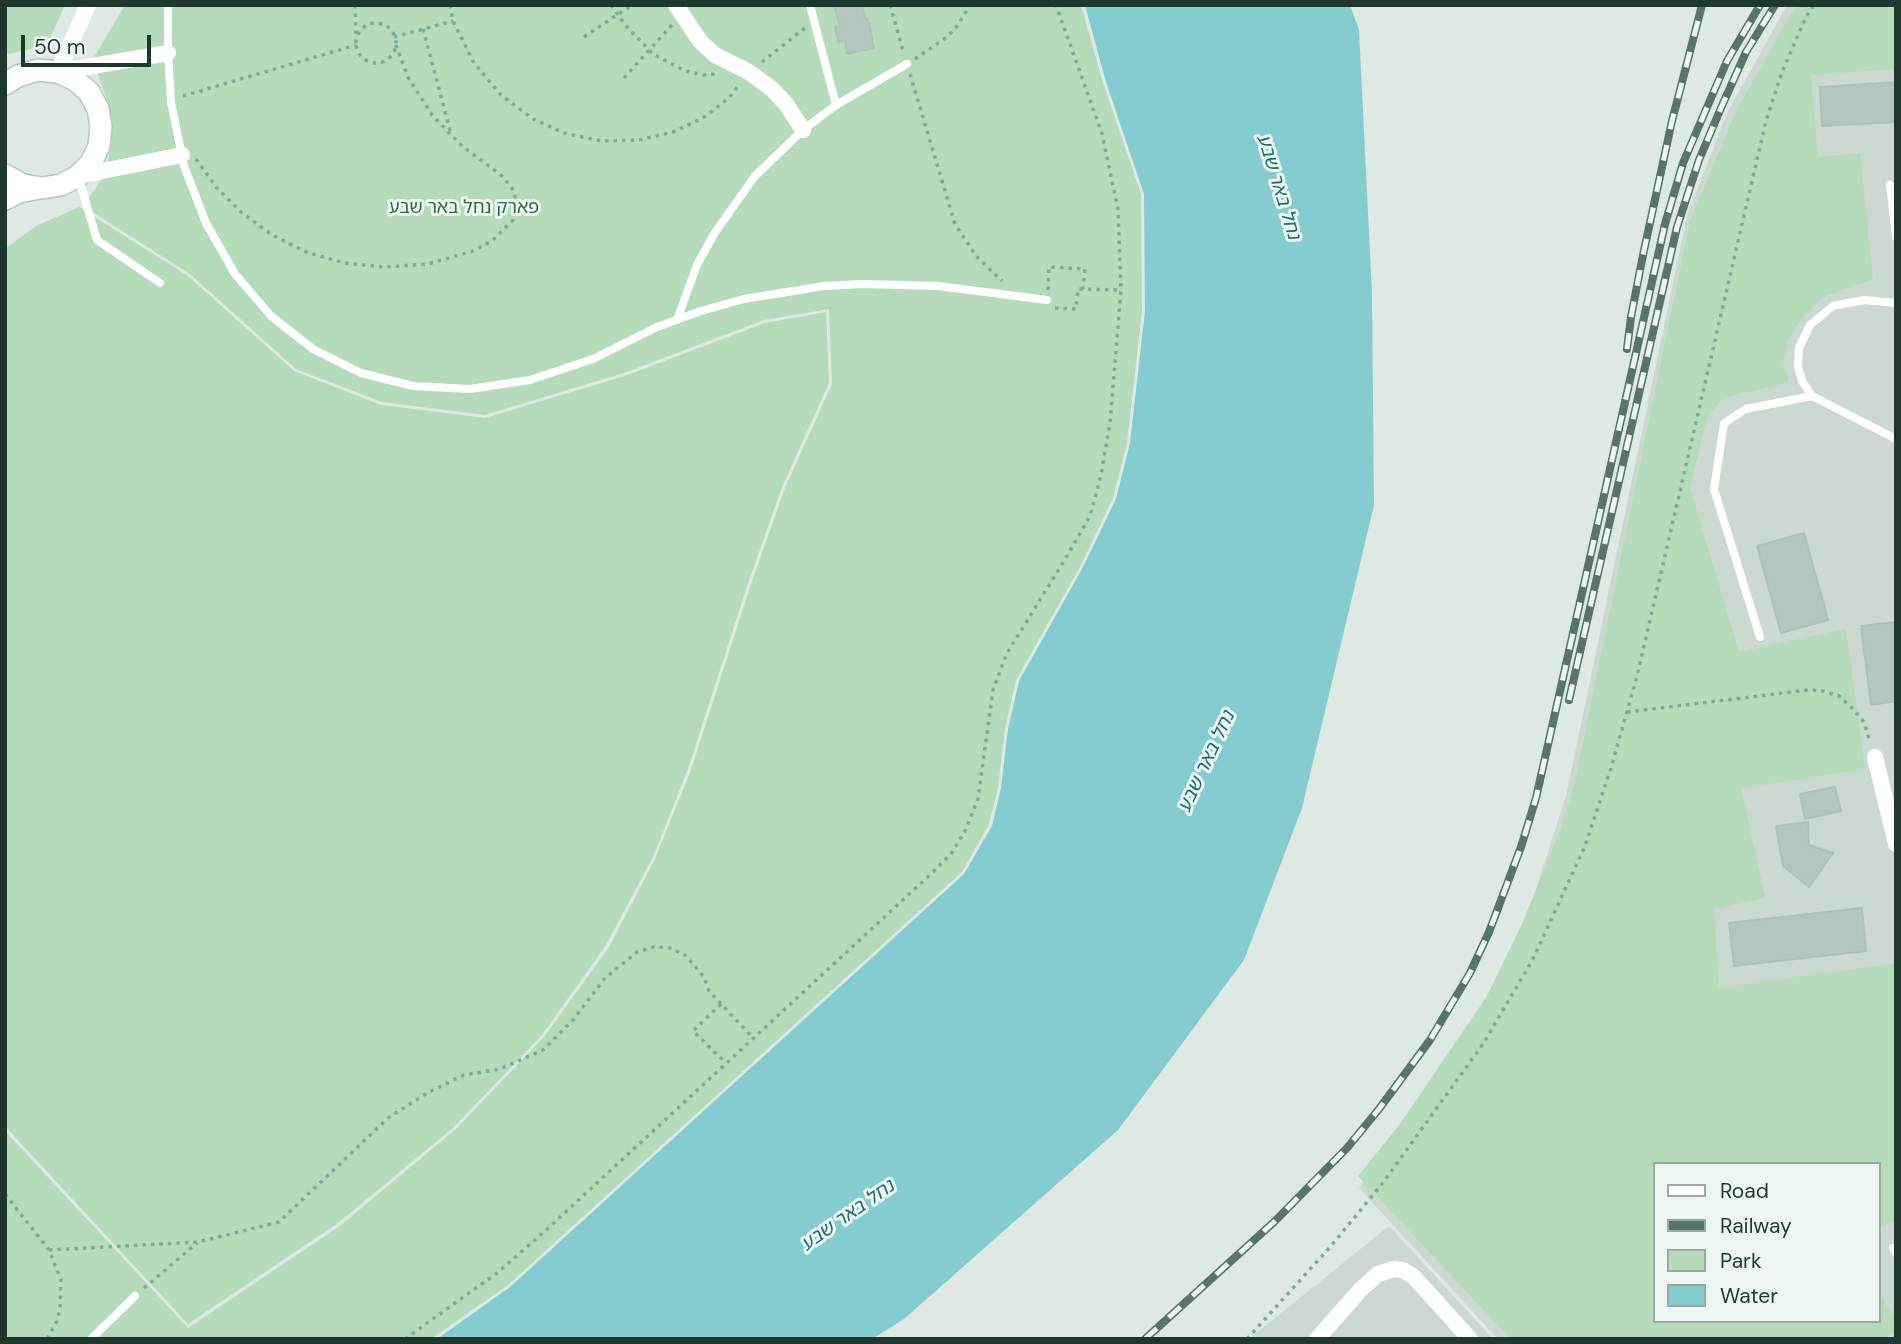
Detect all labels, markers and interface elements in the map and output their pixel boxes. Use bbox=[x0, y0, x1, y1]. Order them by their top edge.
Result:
scale bar bbox=[24, 21, 154, 65]
text: 50 m bbox=[34, 33, 85, 61]
water label: נחל באר שבע bbox=[1251, 132, 1305, 242]
park label: פארק נחל באר שבע bbox=[389, 197, 539, 219]
water label: נחל באר שבע bbox=[1174, 708, 1240, 816]
legend bbox=[1652, 1162, 1880, 1323]
water label: נחל באר שבע bbox=[797, 1175, 899, 1257]
text: Road bbox=[1720, 1177, 1769, 1205]
text: Railway bbox=[1720, 1212, 1792, 1240]
text: Park bbox=[1720, 1247, 1761, 1275]
text: Water bbox=[1720, 1282, 1778, 1310]

